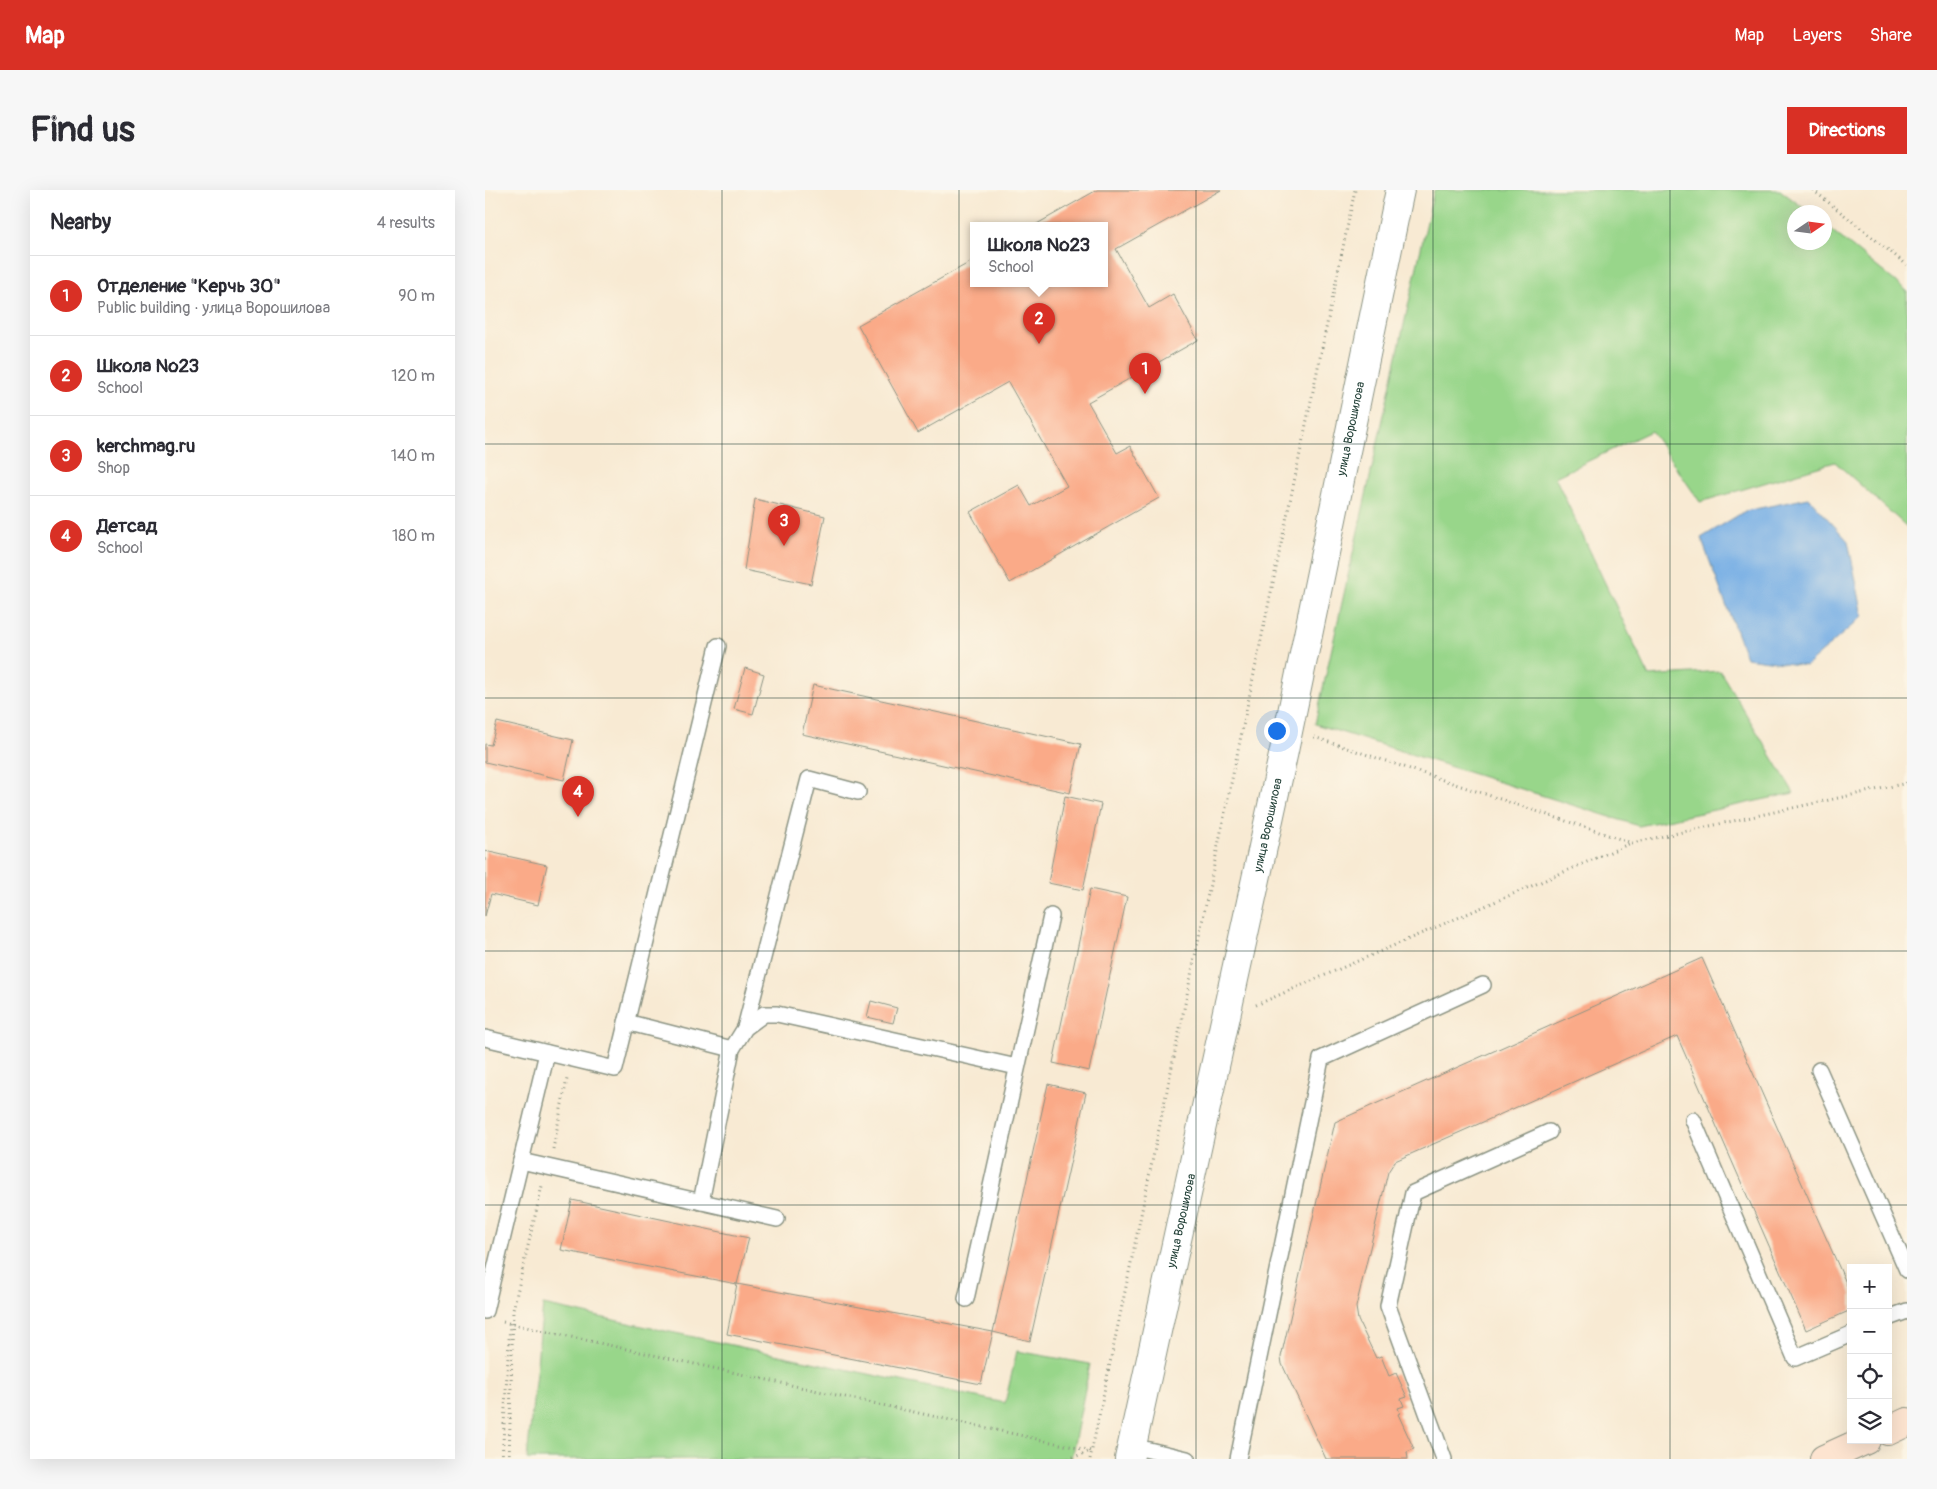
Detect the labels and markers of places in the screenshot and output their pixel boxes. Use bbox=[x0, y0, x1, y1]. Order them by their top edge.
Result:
pin: 2 bbox=[1023, 303, 1055, 344]
pin: 1 bbox=[1129, 353, 1161, 394]
pin: 3 bbox=[768, 505, 800, 546]
pin: 4 bbox=[562, 776, 594, 817]

